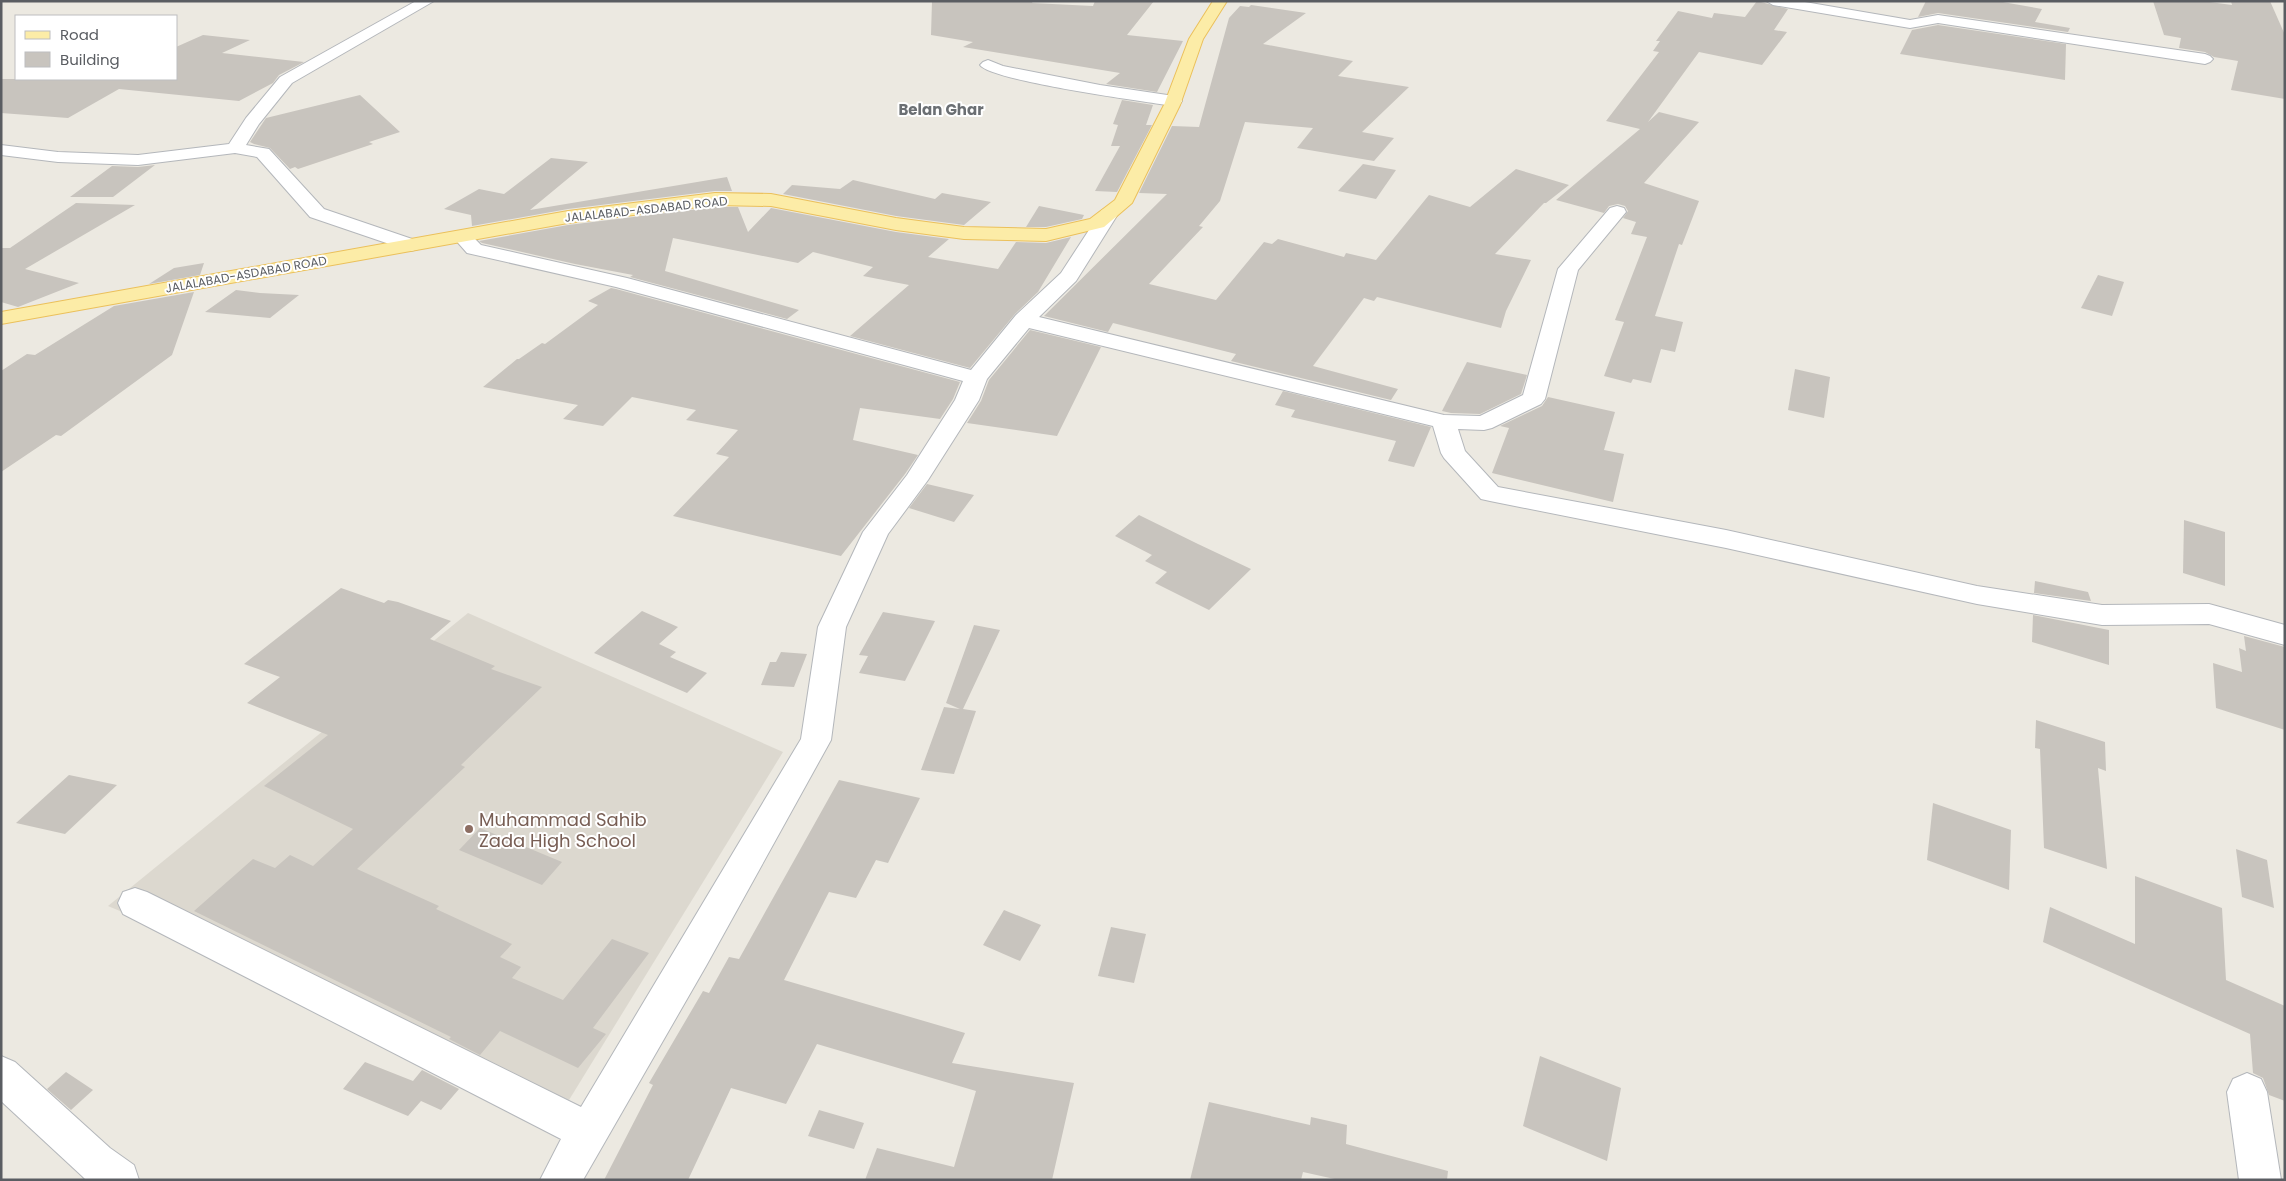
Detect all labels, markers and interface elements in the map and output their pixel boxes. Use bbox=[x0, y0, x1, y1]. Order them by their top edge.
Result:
legend bbox=[15, 15, 178, 80]
text: Road bbox=[60, 24, 99, 45]
text: Building bbox=[60, 49, 120, 70]
district label: Belan Ghar bbox=[898, 99, 984, 120]
street label: JALALABAD-ASDABAD ROAD bbox=[564, 192, 728, 226]
street label: JALALABAD-ASDABAD ROAD bbox=[164, 251, 328, 297]
place label: Muhammad Sahib Zada High School bbox=[479, 807, 647, 853]
marker: Muhammad Sahib Zada High School bbox=[463, 823, 475, 835]

